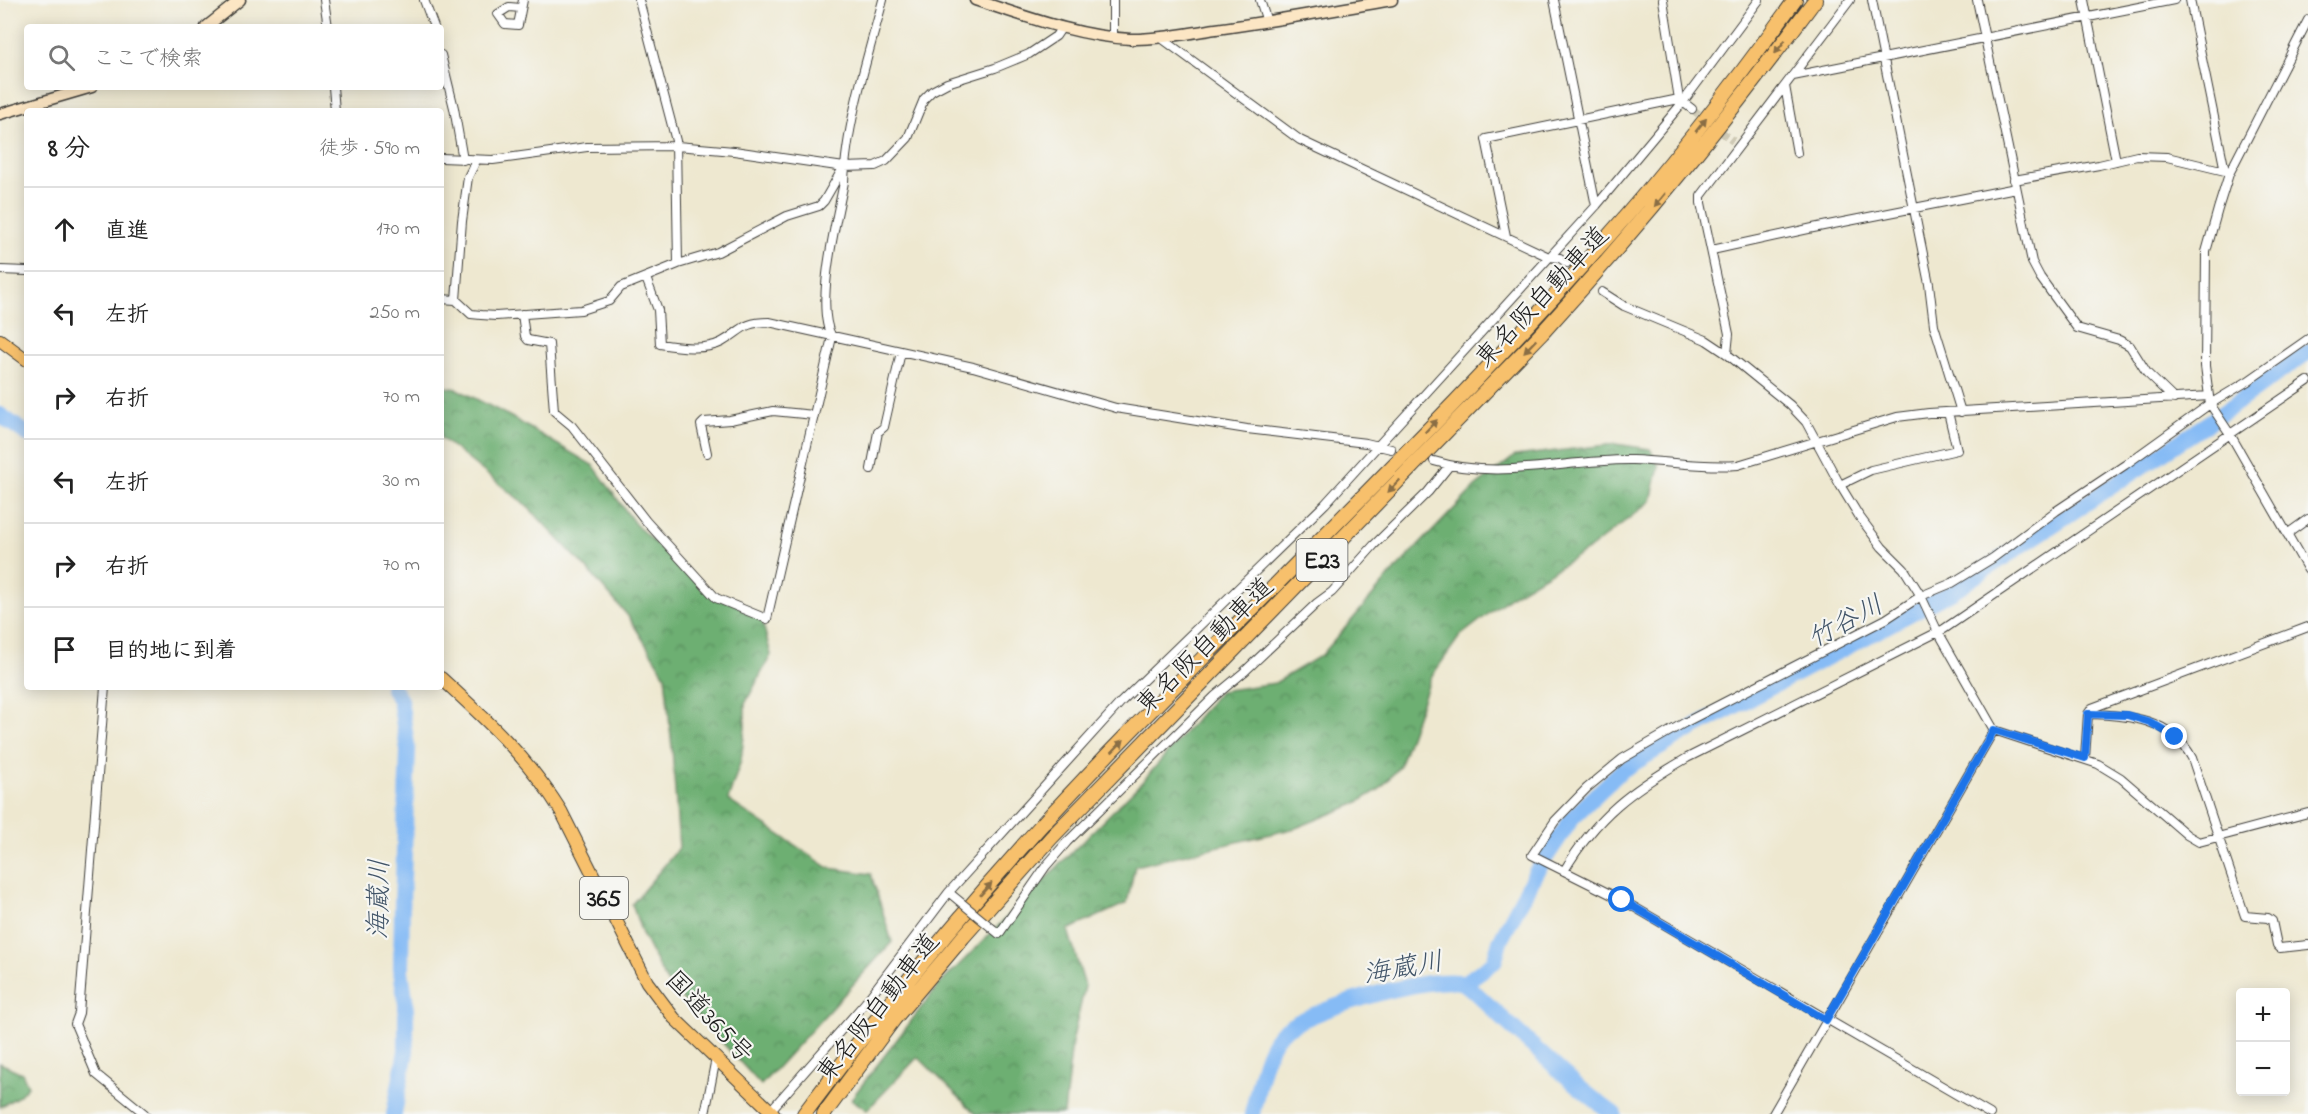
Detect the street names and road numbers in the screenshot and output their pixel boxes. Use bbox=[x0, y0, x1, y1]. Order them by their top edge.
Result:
street label: 東名阪自動車道 bbox=[1467, 219, 1619, 378]
road number: E23 bbox=[1296, 539, 1348, 581]
street label: 東名阪自動車道 bbox=[1128, 569, 1284, 725]
road number: 365 bbox=[580, 877, 628, 919]
street label: 東名阪自動車道 bbox=[808, 925, 950, 1092]
street label: 国道365号 bbox=[655, 963, 761, 1073]

